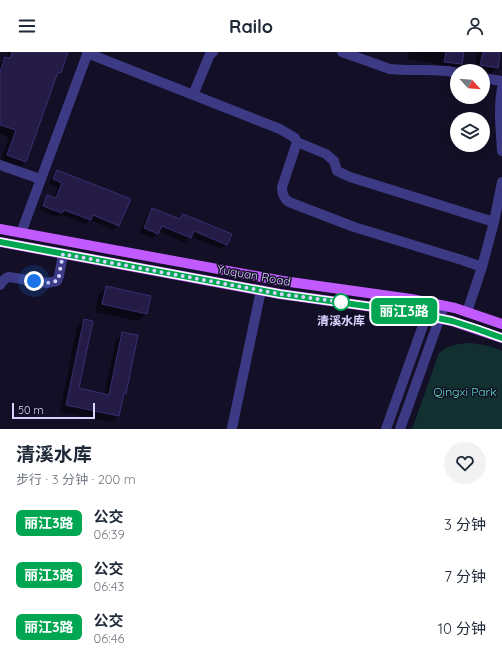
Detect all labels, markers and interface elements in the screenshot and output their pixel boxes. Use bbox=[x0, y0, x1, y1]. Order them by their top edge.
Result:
icon: menu bbox=[16, 15, 38, 37]
text: Railo bbox=[229, 15, 273, 38]
icon: person bbox=[464, 15, 486, 37]
north arrow bbox=[450, 64, 490, 104]
map controls bbox=[450, 64, 490, 152]
button: layers bbox=[450, 112, 490, 152]
street label: Yuquan Road bbox=[216, 261, 292, 289]
your location bbox=[24, 271, 44, 291]
marker: 清溪水库 bbox=[332, 293, 350, 311]
line badge: 丽江3路 bbox=[376, 298, 432, 324]
text: 丽江3路 bbox=[379, 302, 429, 320]
place label: 清溪水库 bbox=[317, 313, 365, 328]
park label: Qingxi Park bbox=[433, 384, 497, 399]
scale bar bbox=[12, 401, 95, 420]
text: 50 m bbox=[18, 403, 44, 417]
text: 清溪水库 bbox=[16, 442, 92, 466]
button: heart bbox=[444, 442, 486, 484]
text: 步行 · 3 分钟 · 200 m bbox=[16, 471, 136, 487]
text: 公交 bbox=[94, 507, 124, 526]
text: 丽江3路 bbox=[24, 514, 74, 532]
text: 3 分钟 bbox=[444, 515, 486, 534]
text: 06:39 bbox=[94, 526, 125, 542]
text: 公交 bbox=[94, 559, 124, 578]
text: 丽江3路 bbox=[24, 566, 74, 584]
text: 7 分钟 bbox=[444, 567, 486, 586]
text: 06:43 bbox=[94, 578, 124, 594]
text: 公交 bbox=[94, 611, 124, 630]
text: 丽江3路 bbox=[24, 618, 74, 636]
text: 10 分钟 bbox=[437, 619, 486, 638]
text: 06:46 bbox=[94, 630, 125, 646]

